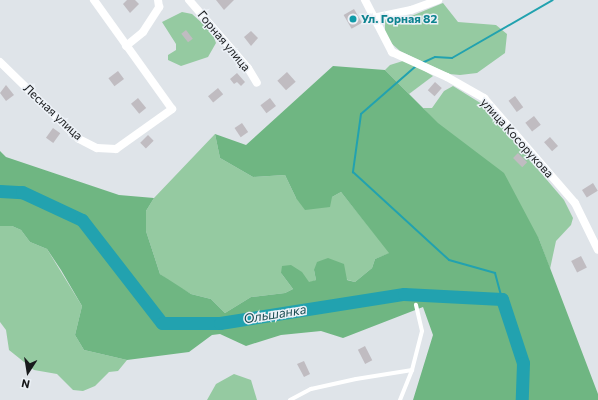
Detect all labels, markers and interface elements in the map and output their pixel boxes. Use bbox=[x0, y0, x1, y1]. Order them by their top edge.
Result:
street label: Горная улица bbox=[195, 8, 253, 74]
place label: Ул. Горная 82 bbox=[361, 12, 437, 26]
marker: Ул. Горная 82 bbox=[348, 14, 358, 24]
street label: Лесная улица bbox=[20, 81, 86, 143]
street label: улица Косорукова bbox=[478, 95, 556, 181]
water label: Ольшанка bbox=[243, 301, 307, 327]
north arrow bbox=[8, 352, 48, 392]
text: N bbox=[20, 377, 31, 391]

